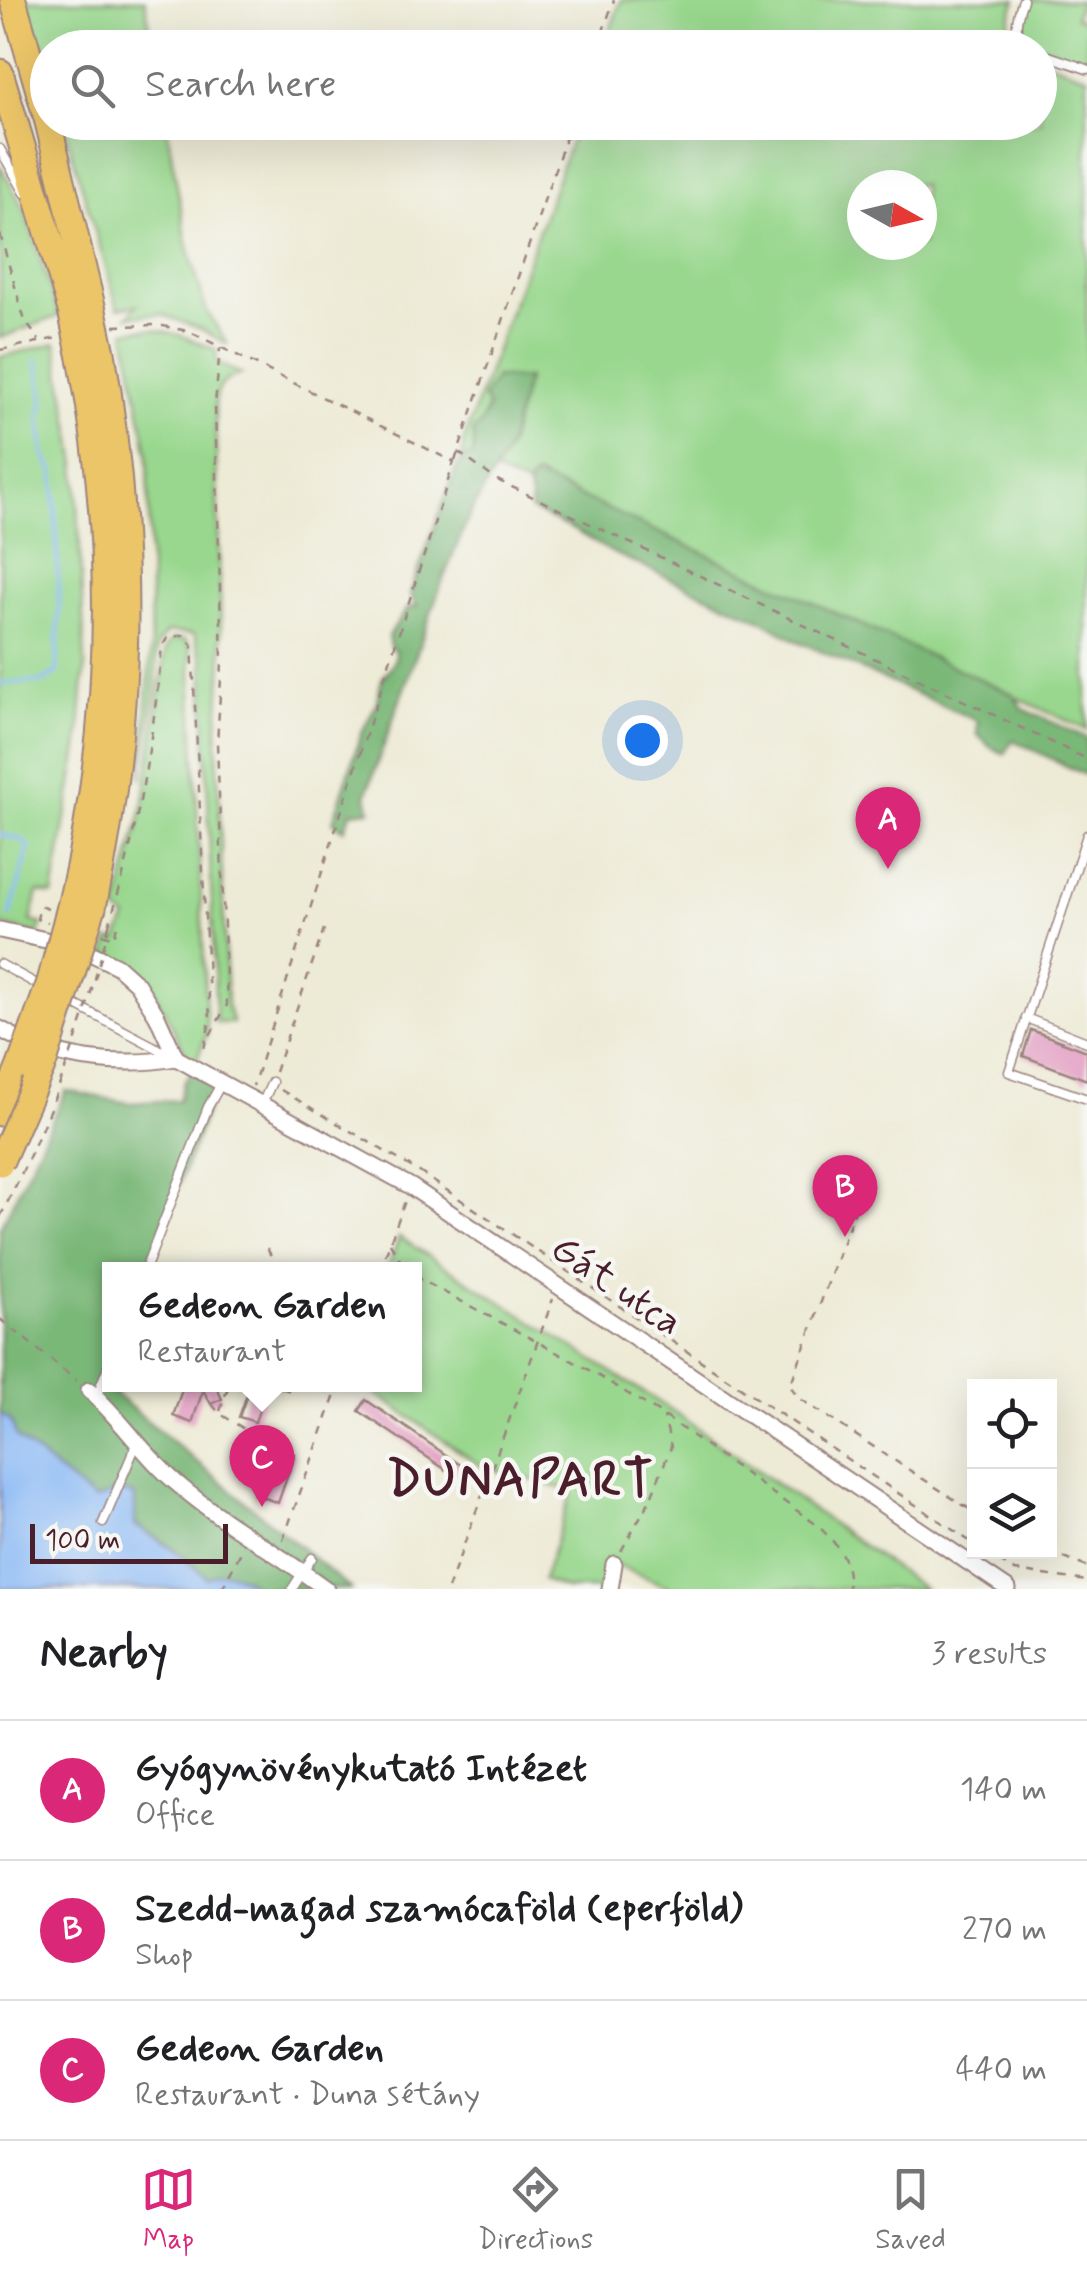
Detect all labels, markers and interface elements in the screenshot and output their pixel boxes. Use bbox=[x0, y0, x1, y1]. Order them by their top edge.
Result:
search box bbox=[30, 30, 1057, 140]
icon: search bbox=[65, 58, 120, 113]
text: Search here bbox=[145, 61, 336, 110]
north arrow bbox=[847, 170, 937, 260]
your location bbox=[617, 715, 668, 766]
pin: A bbox=[856, 786, 920, 869]
pin: B bbox=[812, 1154, 878, 1237]
street label: Gát utca bbox=[540, 1223, 692, 1349]
popup bbox=[102, 1262, 422, 1392]
text: Gedeon Garden bbox=[138, 1282, 386, 1331]
text: Restaurant bbox=[138, 1331, 286, 1373]
map controls bbox=[967, 1379, 1057, 1559]
button: locate bbox=[967, 1379, 1057, 1469]
pin: C bbox=[230, 1424, 294, 1507]
district label: DUNAPART bbox=[387, 1448, 655, 1514]
button: layers bbox=[967, 1469, 1057, 1559]
scale bar bbox=[30, 1519, 228, 1564]
text: 100 m bbox=[45, 1523, 120, 1560]
text: Nearby bbox=[40, 1627, 168, 1682]
text: 3 results bbox=[931, 1633, 1047, 1675]
text: Gyógynövénykutató Intézet bbox=[135, 1745, 587, 1794]
text: A bbox=[62, 1769, 83, 1811]
text: 140 m bbox=[960, 1769, 1047, 1811]
text: Office bbox=[135, 1794, 215, 1836]
text: Szedd-magad szamócaföld (eperföld) bbox=[135, 1885, 743, 1934]
text: B bbox=[62, 1909, 83, 1951]
text: 270 m bbox=[962, 1909, 1047, 1951]
text: Shop bbox=[135, 1934, 194, 1976]
text: Gedeon Garden bbox=[135, 2025, 384, 2074]
text: C bbox=[61, 2049, 84, 2091]
text: 440 m bbox=[956, 2049, 1047, 2091]
text: Restaurant · Duna sétány bbox=[135, 2074, 480, 2116]
tab: Map bbox=[141, 2162, 196, 2259]
tab: Directions bbox=[478, 2162, 593, 2259]
tab: Saved bbox=[875, 2162, 946, 2259]

